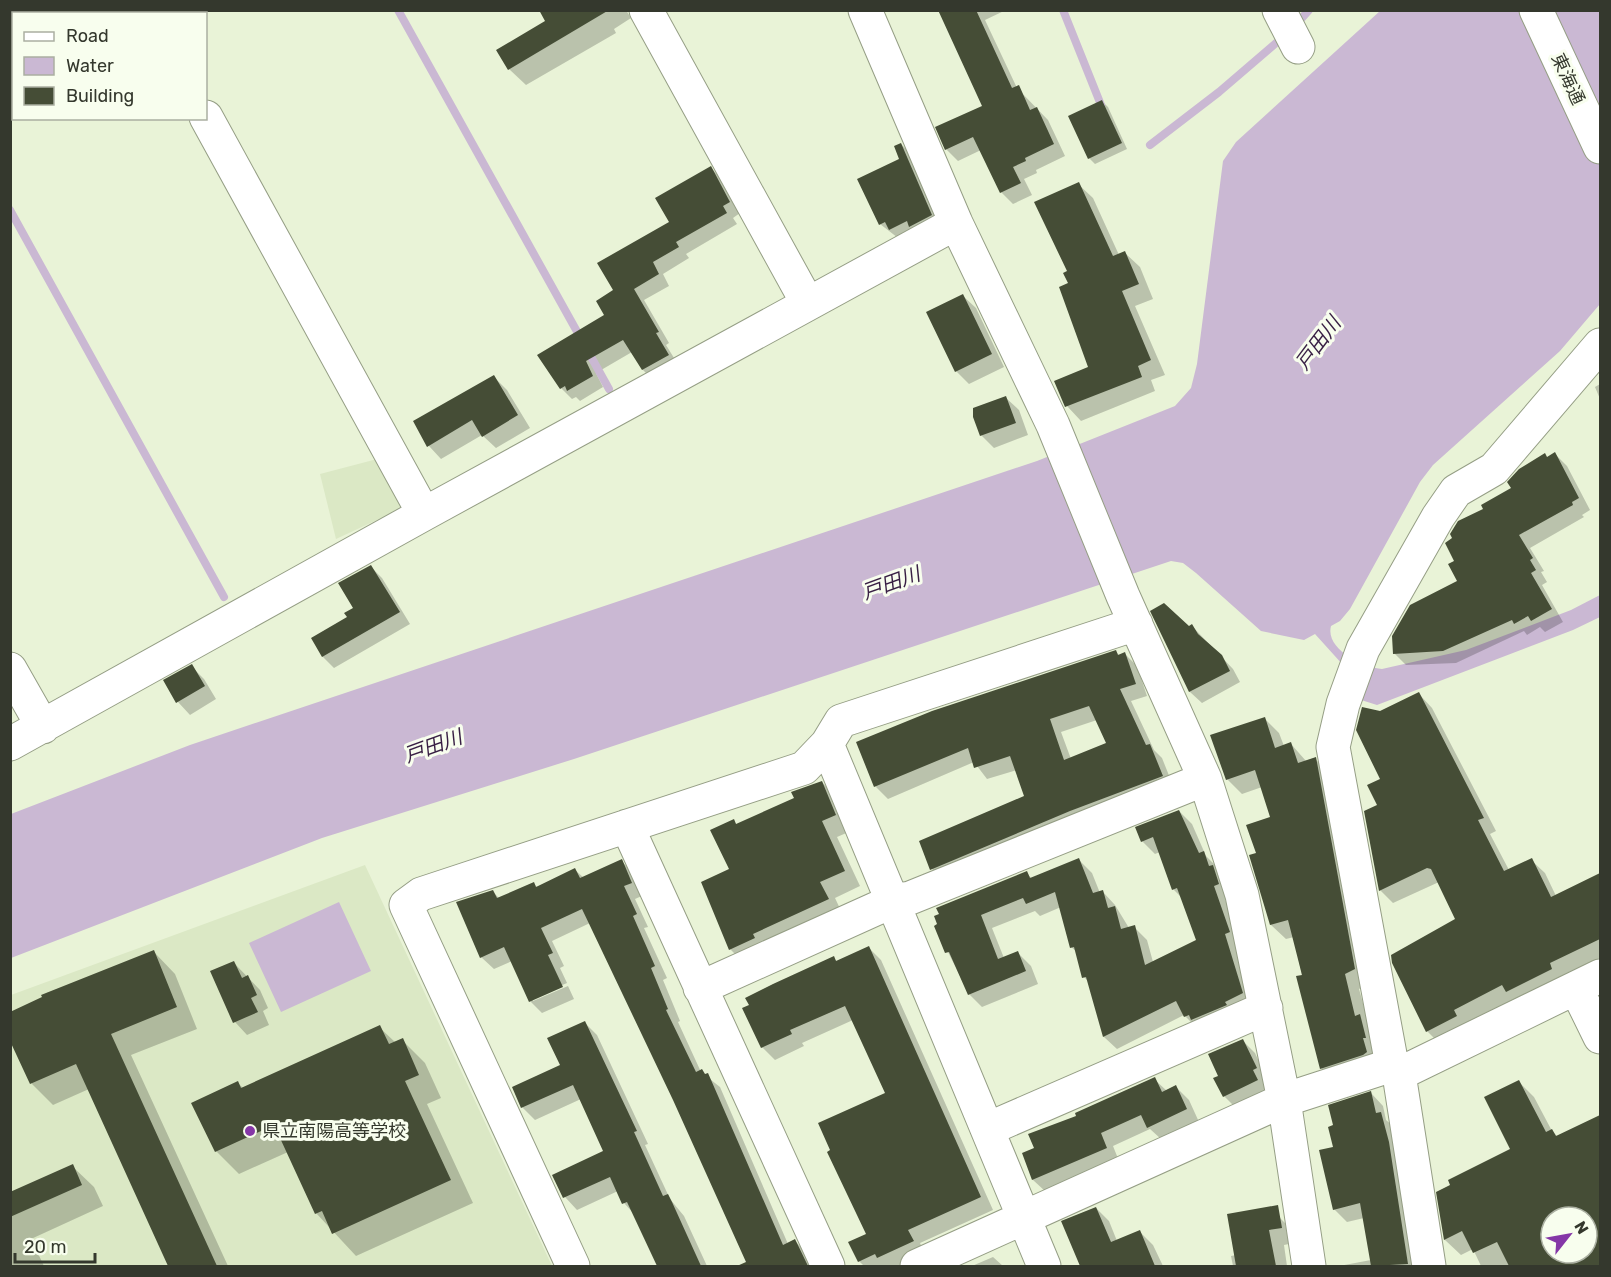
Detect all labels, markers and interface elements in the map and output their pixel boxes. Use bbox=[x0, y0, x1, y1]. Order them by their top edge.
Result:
legend bbox=[12, 12, 207, 120]
text: Road bbox=[66, 25, 109, 47]
street label: 東海通 bbox=[1547, 50, 1589, 108]
text: Water bbox=[66, 55, 114, 77]
text: Building bbox=[66, 85, 134, 107]
water label: 戸田川 bbox=[1290, 310, 1347, 374]
water label: 戸田川 bbox=[859, 561, 925, 605]
water label: 戸田川 bbox=[401, 724, 467, 768]
place label: 県立南陽高等学校 bbox=[262, 1120, 406, 1142]
marker: 県立南陽高等学校 bbox=[243, 1124, 257, 1138]
north arrow bbox=[1539, 1205, 1599, 1265]
text: N bbox=[1570, 1218, 1593, 1237]
scale bar bbox=[15, 1226, 94, 1264]
text: 20 m bbox=[24, 1236, 66, 1258]

